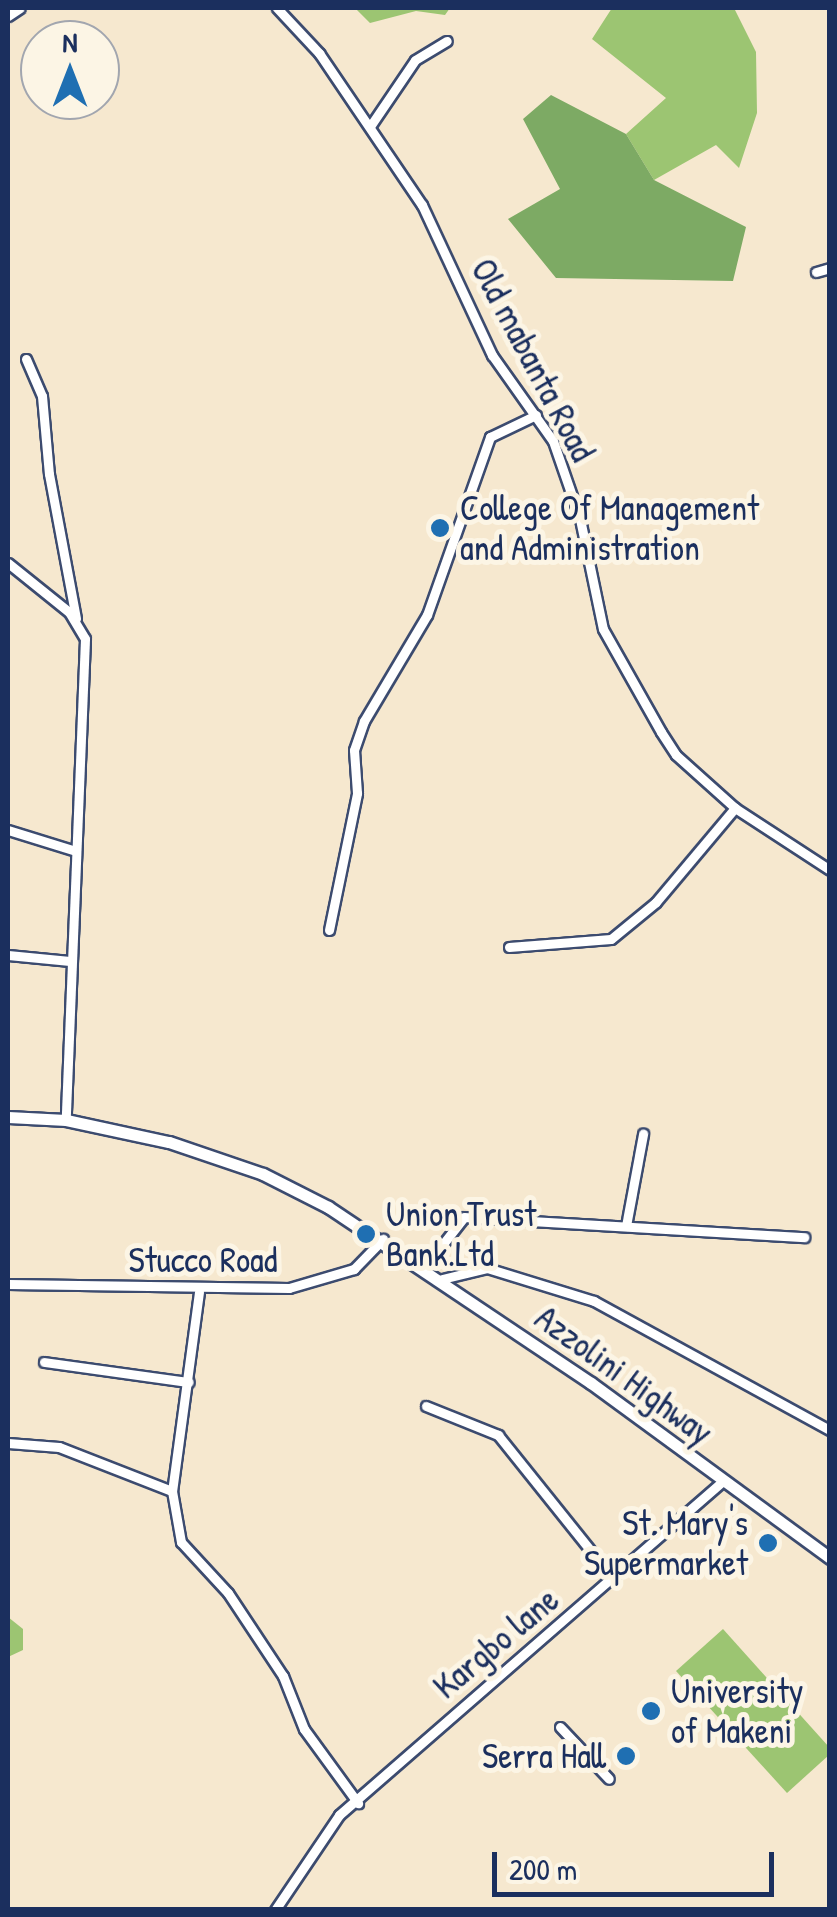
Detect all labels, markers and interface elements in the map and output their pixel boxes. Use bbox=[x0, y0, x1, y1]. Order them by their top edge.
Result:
north arrow bbox=[20, 20, 120, 120]
text: N bbox=[63, 23, 77, 61]
street label: Old mabanta Road bbox=[462, 252, 604, 468]
place label: College Of Management and Administration bbox=[460, 487, 759, 569]
marker: College Of Management and Administration bbox=[429, 517, 451, 539]
place label: Union Trust Bank.Ltd bbox=[386, 1193, 536, 1275]
marker: Union Trust Bank.Ltd bbox=[355, 1223, 377, 1245]
street label: Stucco Road bbox=[129, 1239, 277, 1281]
street label: Azzolini Highway bbox=[527, 1297, 721, 1453]
place label: St. Mary's Supermarket bbox=[584, 1502, 748, 1584]
marker: St. Mary's Supermarket bbox=[757, 1532, 779, 1554]
street label: Kargbo lane bbox=[425, 1579, 567, 1707]
place label: University of Makeni bbox=[671, 1670, 803, 1752]
marker: University of Makeni bbox=[640, 1700, 662, 1722]
place label: Serra Hall bbox=[482, 1735, 606, 1777]
marker: Serra Hall bbox=[615, 1745, 637, 1767]
scale bar bbox=[497, 1832, 780, 1894]
text: 200 m bbox=[509, 1849, 577, 1889]

